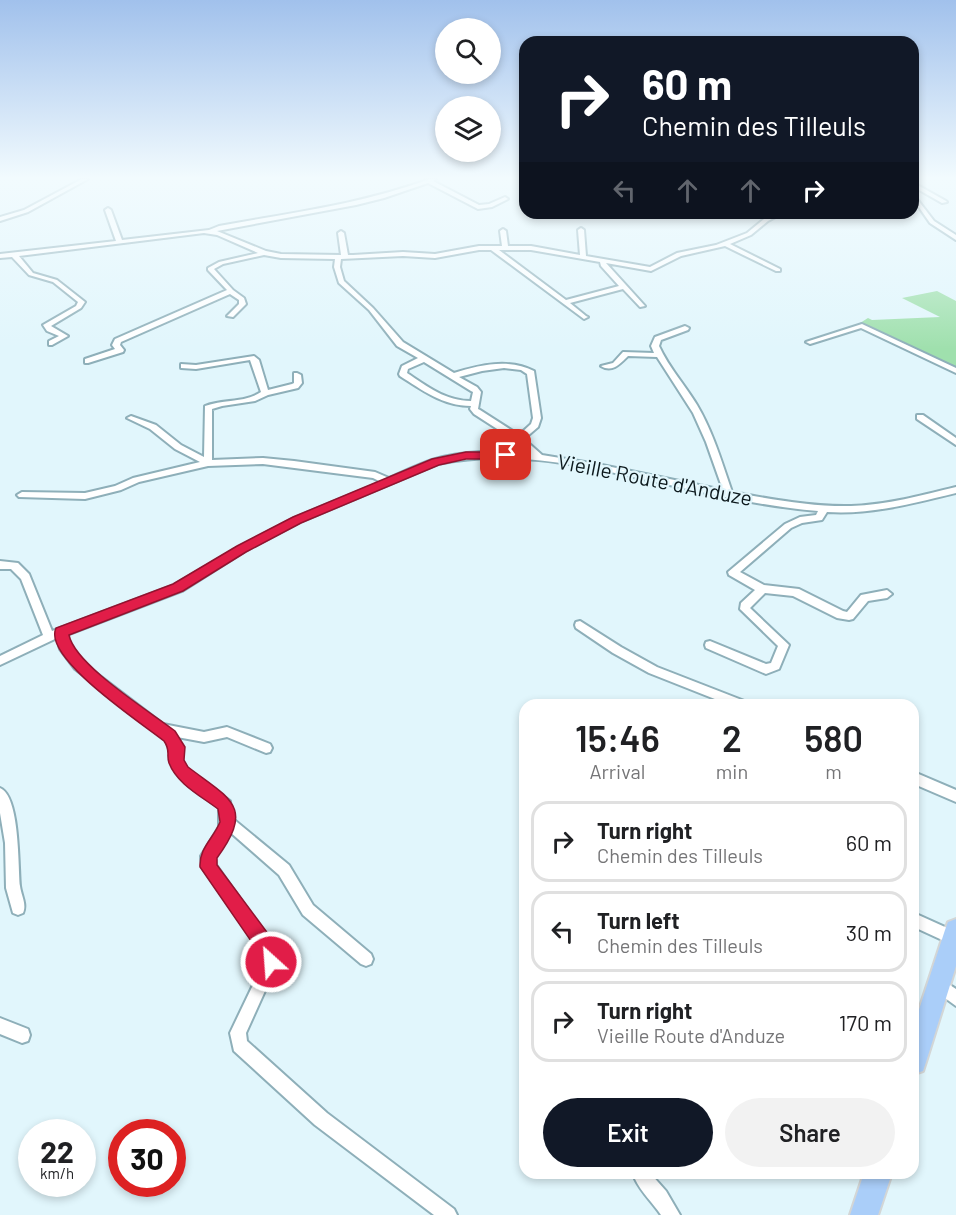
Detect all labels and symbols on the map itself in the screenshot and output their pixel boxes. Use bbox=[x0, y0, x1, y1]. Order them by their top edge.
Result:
pin bbox=[480, 429, 531, 480]
street label: Vieille Route d'Anduze bbox=[556, 448, 754, 510]
position arrow bbox=[239, 930, 303, 994]
speed limit sign: 30 bbox=[108, 1119, 186, 1197]

